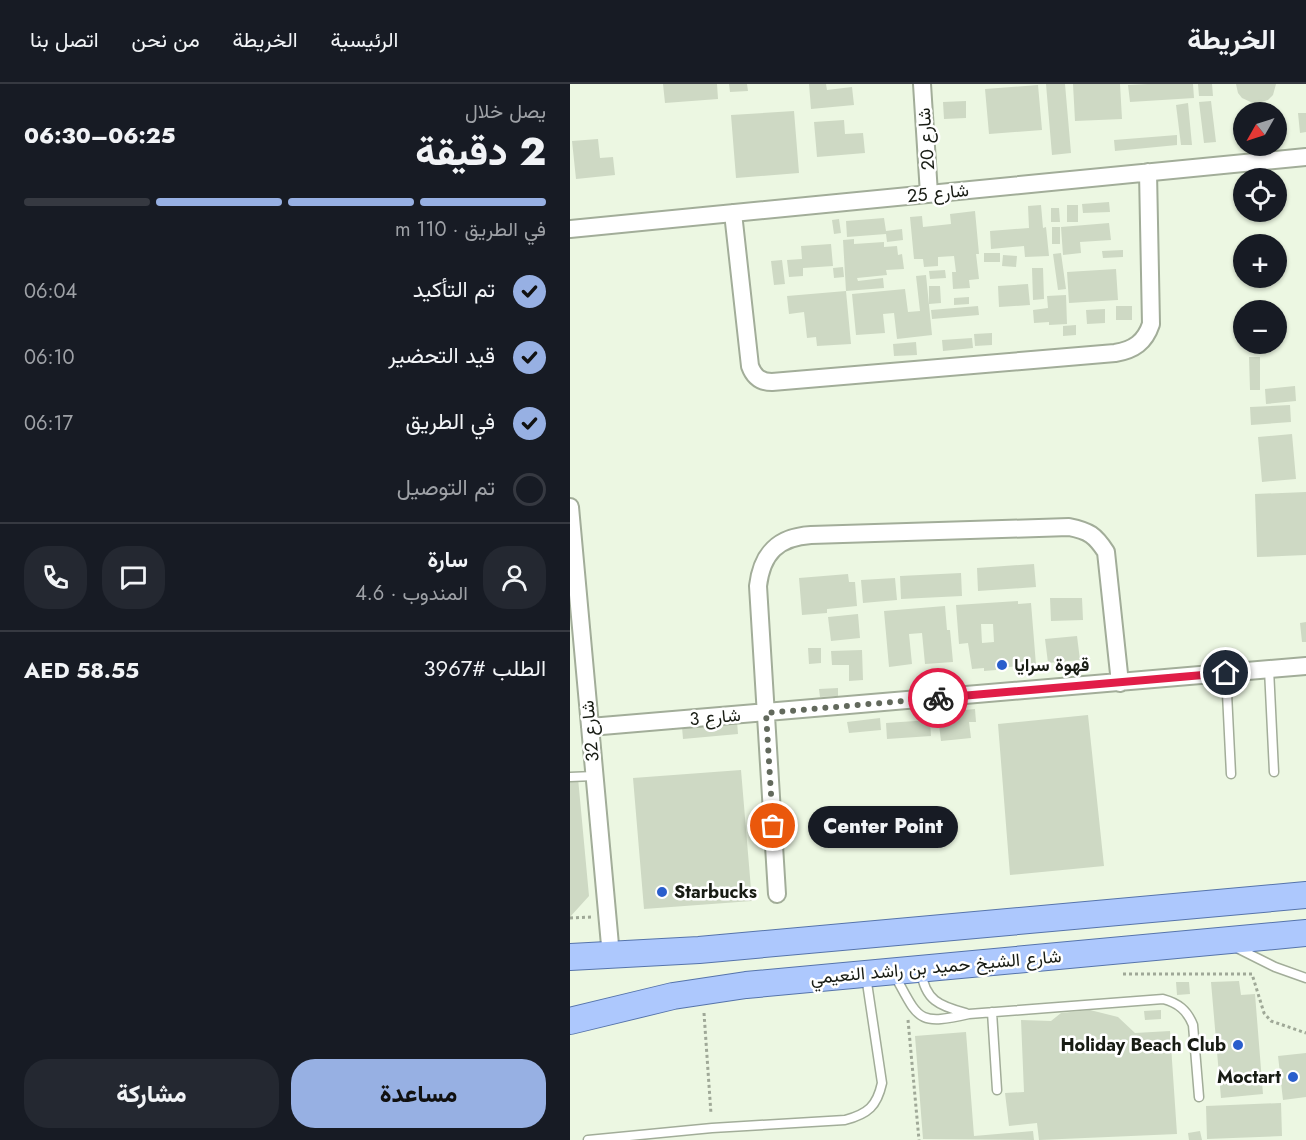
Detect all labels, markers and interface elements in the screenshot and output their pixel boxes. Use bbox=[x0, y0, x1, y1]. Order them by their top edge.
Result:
text: الخريطة bbox=[1187, 19, 1276, 60]
text: اتصل بنا bbox=[30, 25, 99, 55]
text: من نحن bbox=[132, 25, 200, 55]
text: الخريطة bbox=[233, 25, 298, 55]
text: الرئيسية bbox=[331, 25, 398, 55]
text: يصل خلال bbox=[465, 97, 546, 126]
north arrow bbox=[1233, 102, 1287, 156]
map controls bbox=[1233, 102, 1287, 354]
street label: شارع 20 bbox=[911, 107, 941, 171]
text: 06:25–06:30 bbox=[24, 119, 175, 151]
text: 2 دقيقة bbox=[415, 123, 546, 180]
button: locate bbox=[1233, 168, 1287, 222]
street label: شارع 25 bbox=[906, 177, 970, 209]
text: في الطريق · 110 m bbox=[395, 215, 546, 244]
button: + bbox=[1233, 234, 1287, 288]
text: تم التأكيد bbox=[413, 273, 495, 305]
icon: check bbox=[513, 275, 546, 308]
text: 06:04 bbox=[24, 277, 77, 306]
button: − bbox=[1233, 300, 1287, 354]
text: قيد التحضير bbox=[388, 339, 495, 371]
icon: check bbox=[513, 341, 546, 374]
text: 06:10 bbox=[24, 343, 75, 372]
text: في الطريق bbox=[405, 405, 495, 437]
icon: check bbox=[513, 407, 546, 440]
text: 06:17 bbox=[24, 409, 73, 438]
text: تم التوصيل bbox=[397, 471, 495, 503]
text: سارة bbox=[427, 543, 468, 575]
button: phone bbox=[24, 546, 87, 609]
button: chat bbox=[102, 546, 165, 609]
button: person bbox=[483, 546, 546, 609]
text: المندوب · 4.6 bbox=[355, 579, 468, 608]
pin bbox=[1200, 647, 1251, 698]
text: الطلب #3967 bbox=[423, 652, 546, 684]
place label: قهوة سرايا bbox=[1014, 652, 1089, 678]
text: AED 58.55 bbox=[24, 654, 139, 686]
icon: home bbox=[1209, 656, 1242, 689]
marker: قهوة سرايا bbox=[995, 658, 1009, 672]
courier bbox=[908, 668, 968, 728]
icon: bike bbox=[922, 682, 955, 715]
street label: شارع 32 bbox=[574, 699, 606, 763]
street label: شارع 3 bbox=[688, 702, 742, 732]
pin bbox=[747, 800, 798, 851]
callout: Center Point bbox=[809, 805, 959, 847]
icon: bag bbox=[756, 809, 789, 842]
text: Center Point bbox=[823, 812, 943, 841]
place label: Starbucks bbox=[674, 879, 757, 905]
marker: Starbucks bbox=[655, 885, 669, 899]
street label: شارع الشيخ حميد بن راشد النعيمي bbox=[809, 943, 1063, 993]
place label: Holiday Beach Club bbox=[1060, 1032, 1226, 1058]
marker: Holiday Beach Club bbox=[1231, 1038, 1245, 1052]
button: مشاركة bbox=[24, 1059, 279, 1128]
button: مساعدة bbox=[291, 1059, 546, 1128]
place label: Moctart bbox=[1217, 1064, 1281, 1090]
marker: Moctart bbox=[1286, 1070, 1300, 1084]

